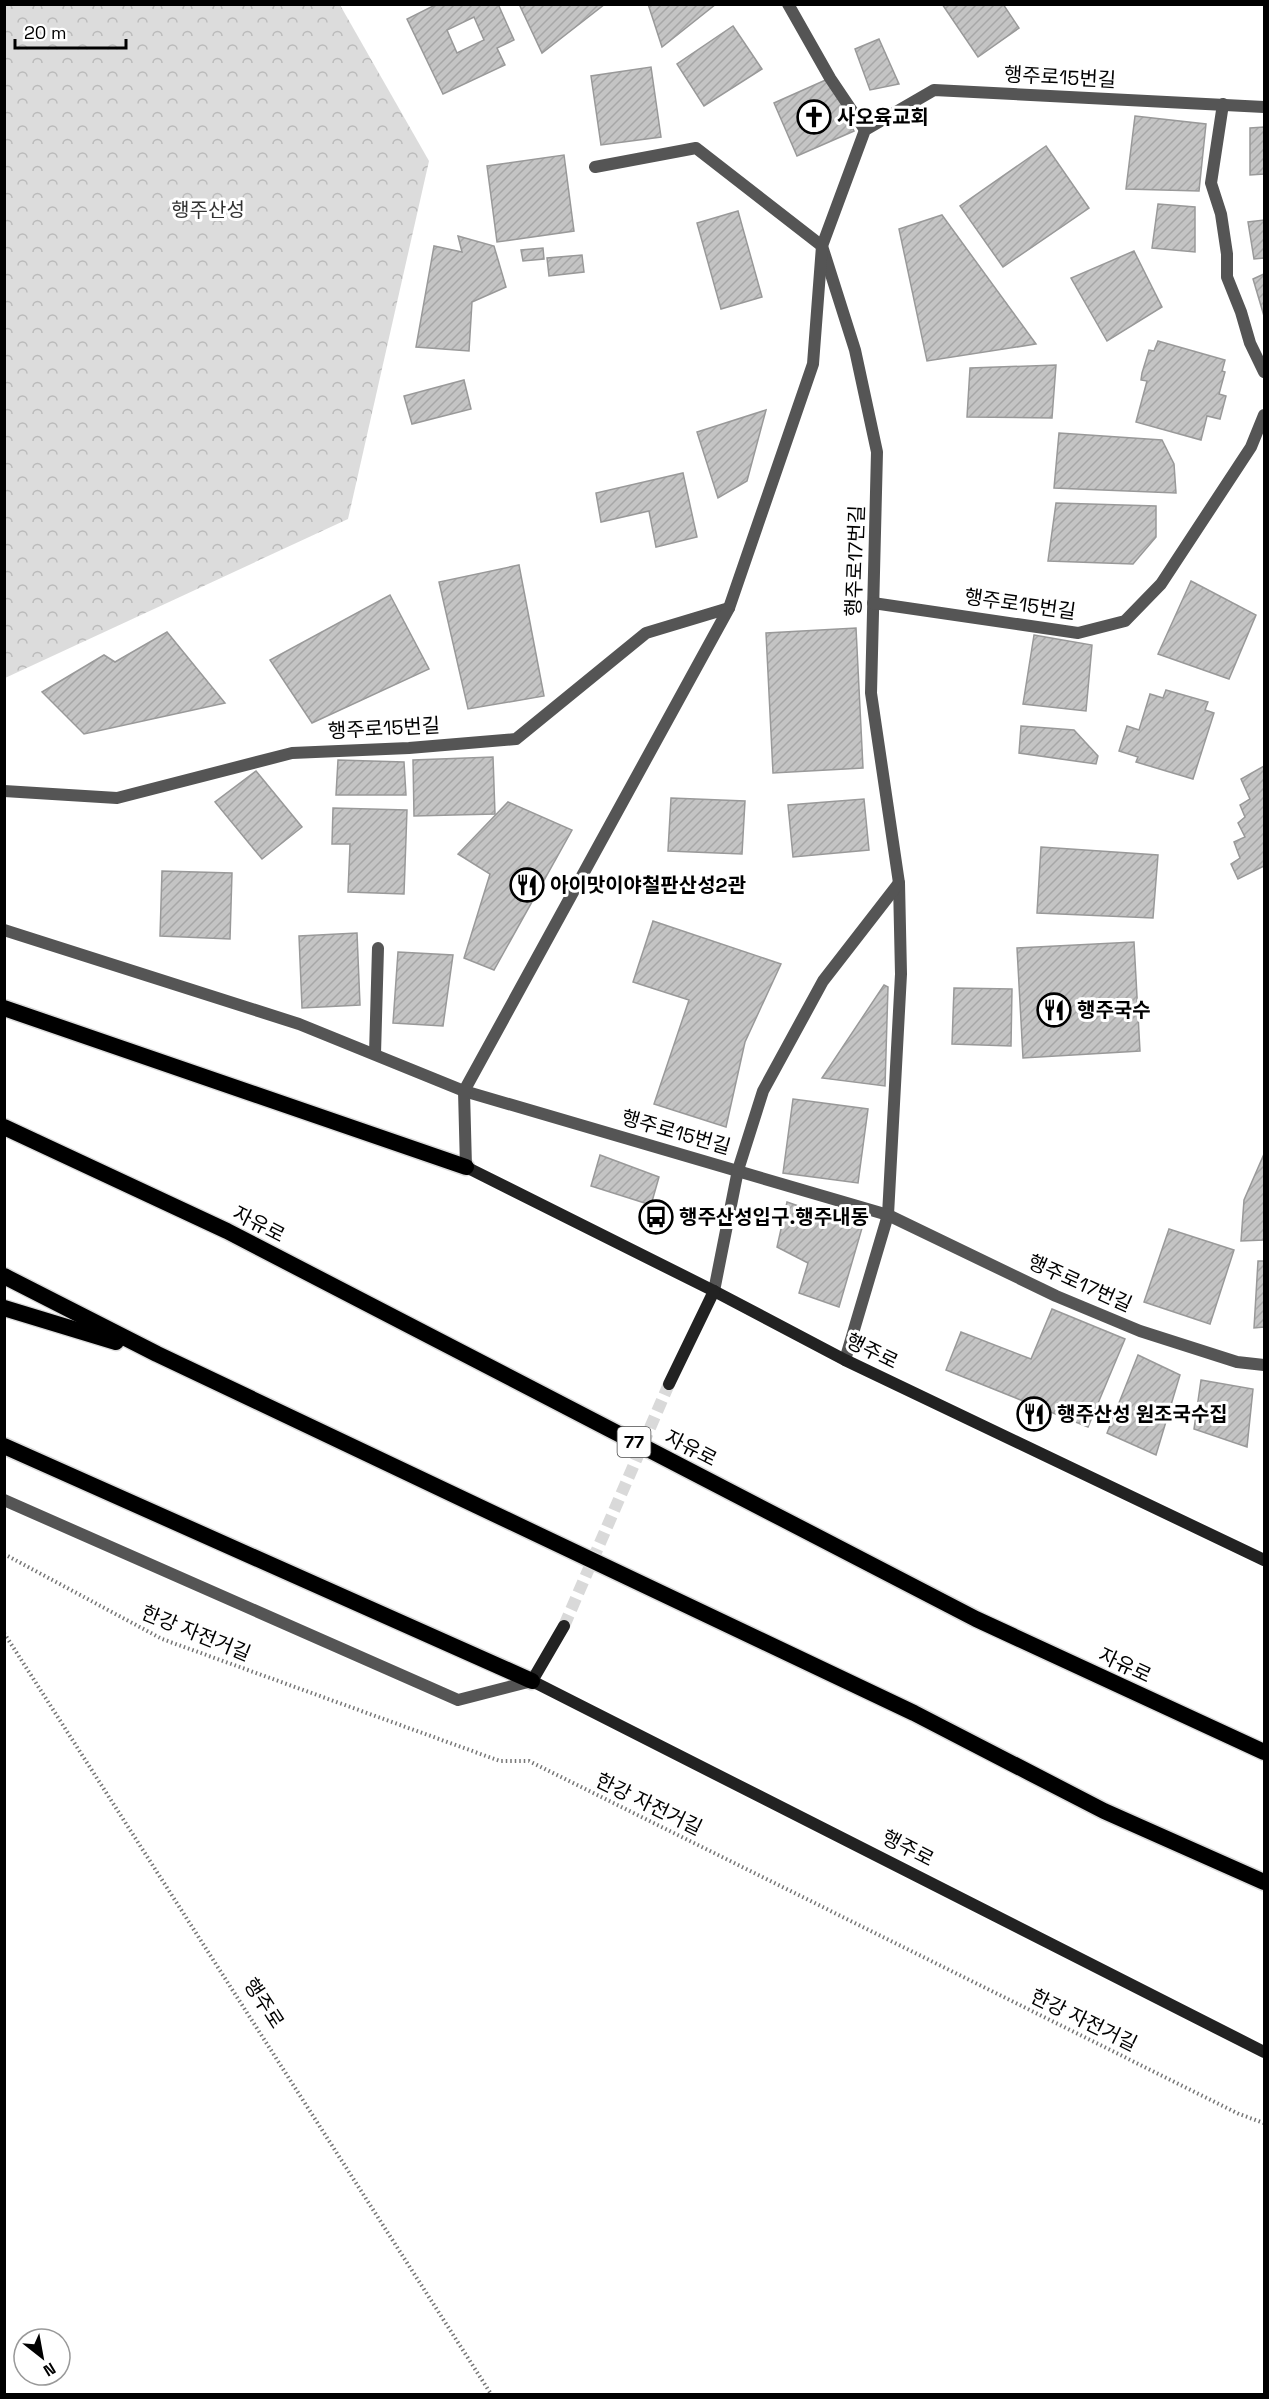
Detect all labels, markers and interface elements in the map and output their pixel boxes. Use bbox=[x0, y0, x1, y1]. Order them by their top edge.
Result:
scale bar bbox=[15, 12, 126, 50]
text: 20 m bbox=[24, 21, 67, 44]
street label: 행주로15번길 bbox=[1003, 61, 1117, 93]
church icon: 사오육교회 bbox=[796, 99, 832, 135]
place label: 사오육교회 bbox=[837, 104, 929, 130]
park label: 행주산성 bbox=[171, 197, 245, 223]
street label: 행주로17번길 bbox=[840, 505, 870, 617]
street label: 행주로15번길 bbox=[963, 583, 1077, 625]
street label: 행주로15번길 bbox=[327, 712, 441, 744]
restaurant icon: 아이맛이야철판산성2관 bbox=[509, 867, 545, 903]
place label: 아이맛이야철판산성2관 bbox=[550, 872, 746, 898]
restaurant icon: 행주국수 bbox=[1036, 992, 1072, 1028]
place label: 행주국수 bbox=[1077, 997, 1151, 1023]
street label: 행주로15번길 bbox=[618, 1104, 734, 1160]
bus stop icon: 행주산성입구.행주내동 bbox=[638, 1199, 674, 1235]
street label: 자유로 bbox=[229, 1200, 289, 1248]
place label: 행주산성입구.행주내동 bbox=[679, 1204, 869, 1230]
street label: 행주로17번길 bbox=[1024, 1248, 1136, 1318]
street label: 행주로 bbox=[841, 1327, 903, 1375]
restaurant icon: 행주산성 원조국수집 bbox=[1016, 1396, 1052, 1432]
place label: 행주산성 원조국수집 bbox=[1057, 1401, 1228, 1427]
street label: 자유로 bbox=[661, 1424, 721, 1472]
road number: 77 bbox=[618, 1427, 650, 1457]
street label: 한강 자전거길 bbox=[138, 1599, 254, 1667]
street label: 자유로 bbox=[1094, 1642, 1156, 1688]
street label: 한강 자전거길 bbox=[591, 1767, 707, 1841]
street label: 행주로 bbox=[878, 1824, 938, 1872]
street label: 행주로 bbox=[238, 1973, 290, 2033]
street label: 한강 자전거길 bbox=[1026, 1983, 1142, 2057]
north arrow bbox=[12, 2327, 72, 2387]
text: N bbox=[39, 2358, 59, 2381]

